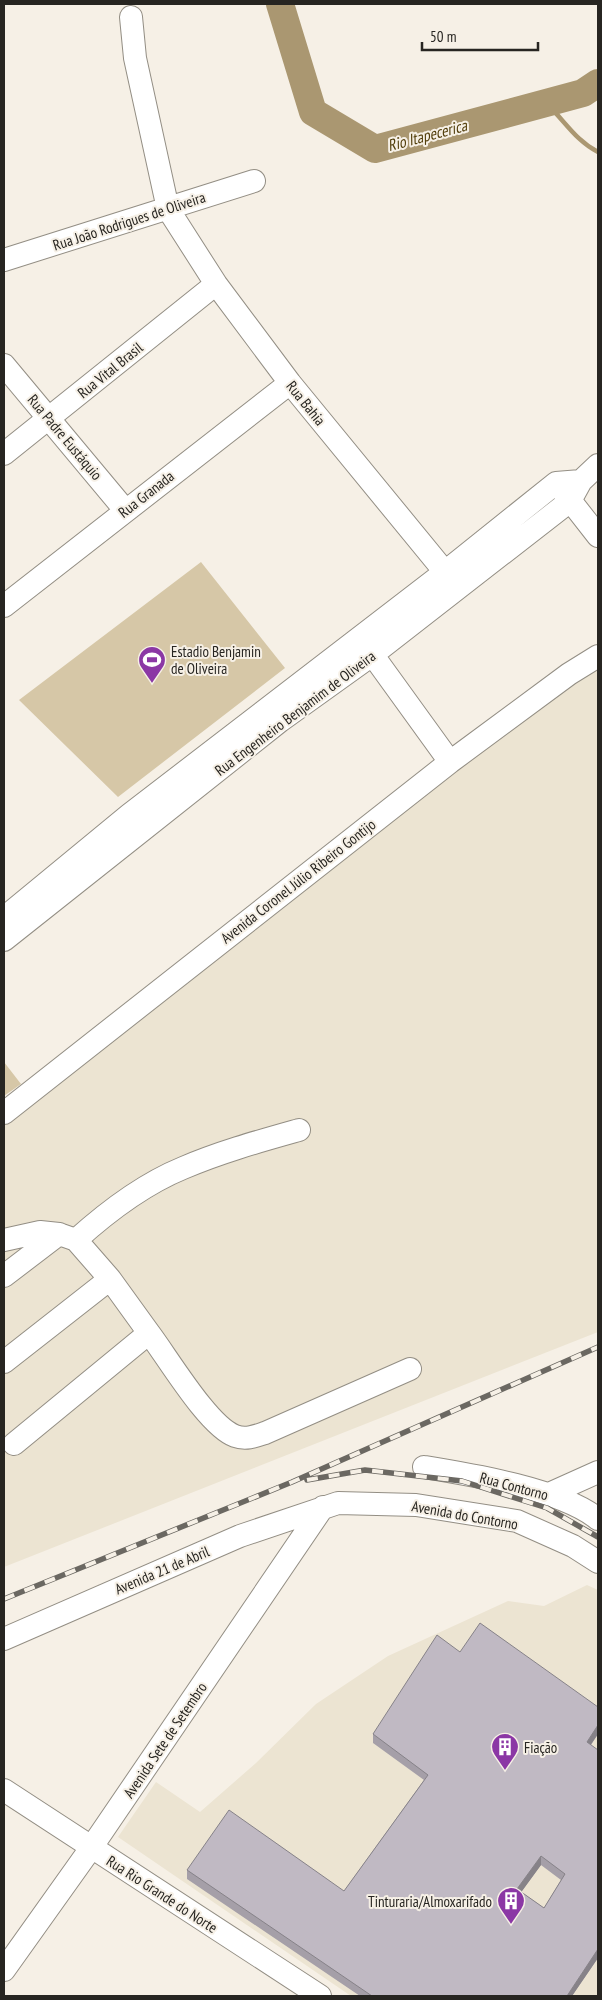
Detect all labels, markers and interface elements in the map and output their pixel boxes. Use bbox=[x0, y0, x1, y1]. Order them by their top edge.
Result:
scale bar bbox=[422, 20, 538, 52]
text: 50 m bbox=[430, 27, 456, 46]
water label: Rio Itapecerica bbox=[385, 114, 470, 155]
street label: Rua João Rodrigues de Oliveira bbox=[50, 187, 208, 255]
street label: Rua Vital Brasil bbox=[74, 338, 147, 402]
street label: Rua Bahia bbox=[282, 377, 330, 429]
street label: Rua Padre Eustáquio bbox=[24, 390, 106, 484]
street label: Rua Granada bbox=[114, 466, 178, 522]
place label: Estadio Benjamin de Oliveira bbox=[171, 642, 261, 678]
sports icon: Estadio Benjamin de Oliveira bbox=[137, 645, 167, 684]
street label: Rua Engenheiro Benjamim de Oliveira bbox=[211, 646, 379, 780]
street label: Avenida Coronel Júlio Ribeiro Gontijo bbox=[217, 815, 379, 947]
street label: Rua Contorno bbox=[478, 1468, 550, 1504]
street label: Avenida do Contorno bbox=[410, 1496, 520, 1534]
street label: Avenida 21 de Abril bbox=[112, 1541, 213, 1598]
street label: Avenida Sete de Setembro bbox=[119, 1678, 211, 1802]
building icon: Fiação bbox=[490, 1732, 520, 1771]
place label: Fiação bbox=[524, 1738, 557, 1757]
street label: Rua Rio Grande do Norte bbox=[103, 1851, 221, 1937]
building icon: Tinturaria/Almoxarifado bbox=[496, 1886, 526, 1925]
place label: Tinturaria/Almoxarifado bbox=[368, 1892, 492, 1911]

